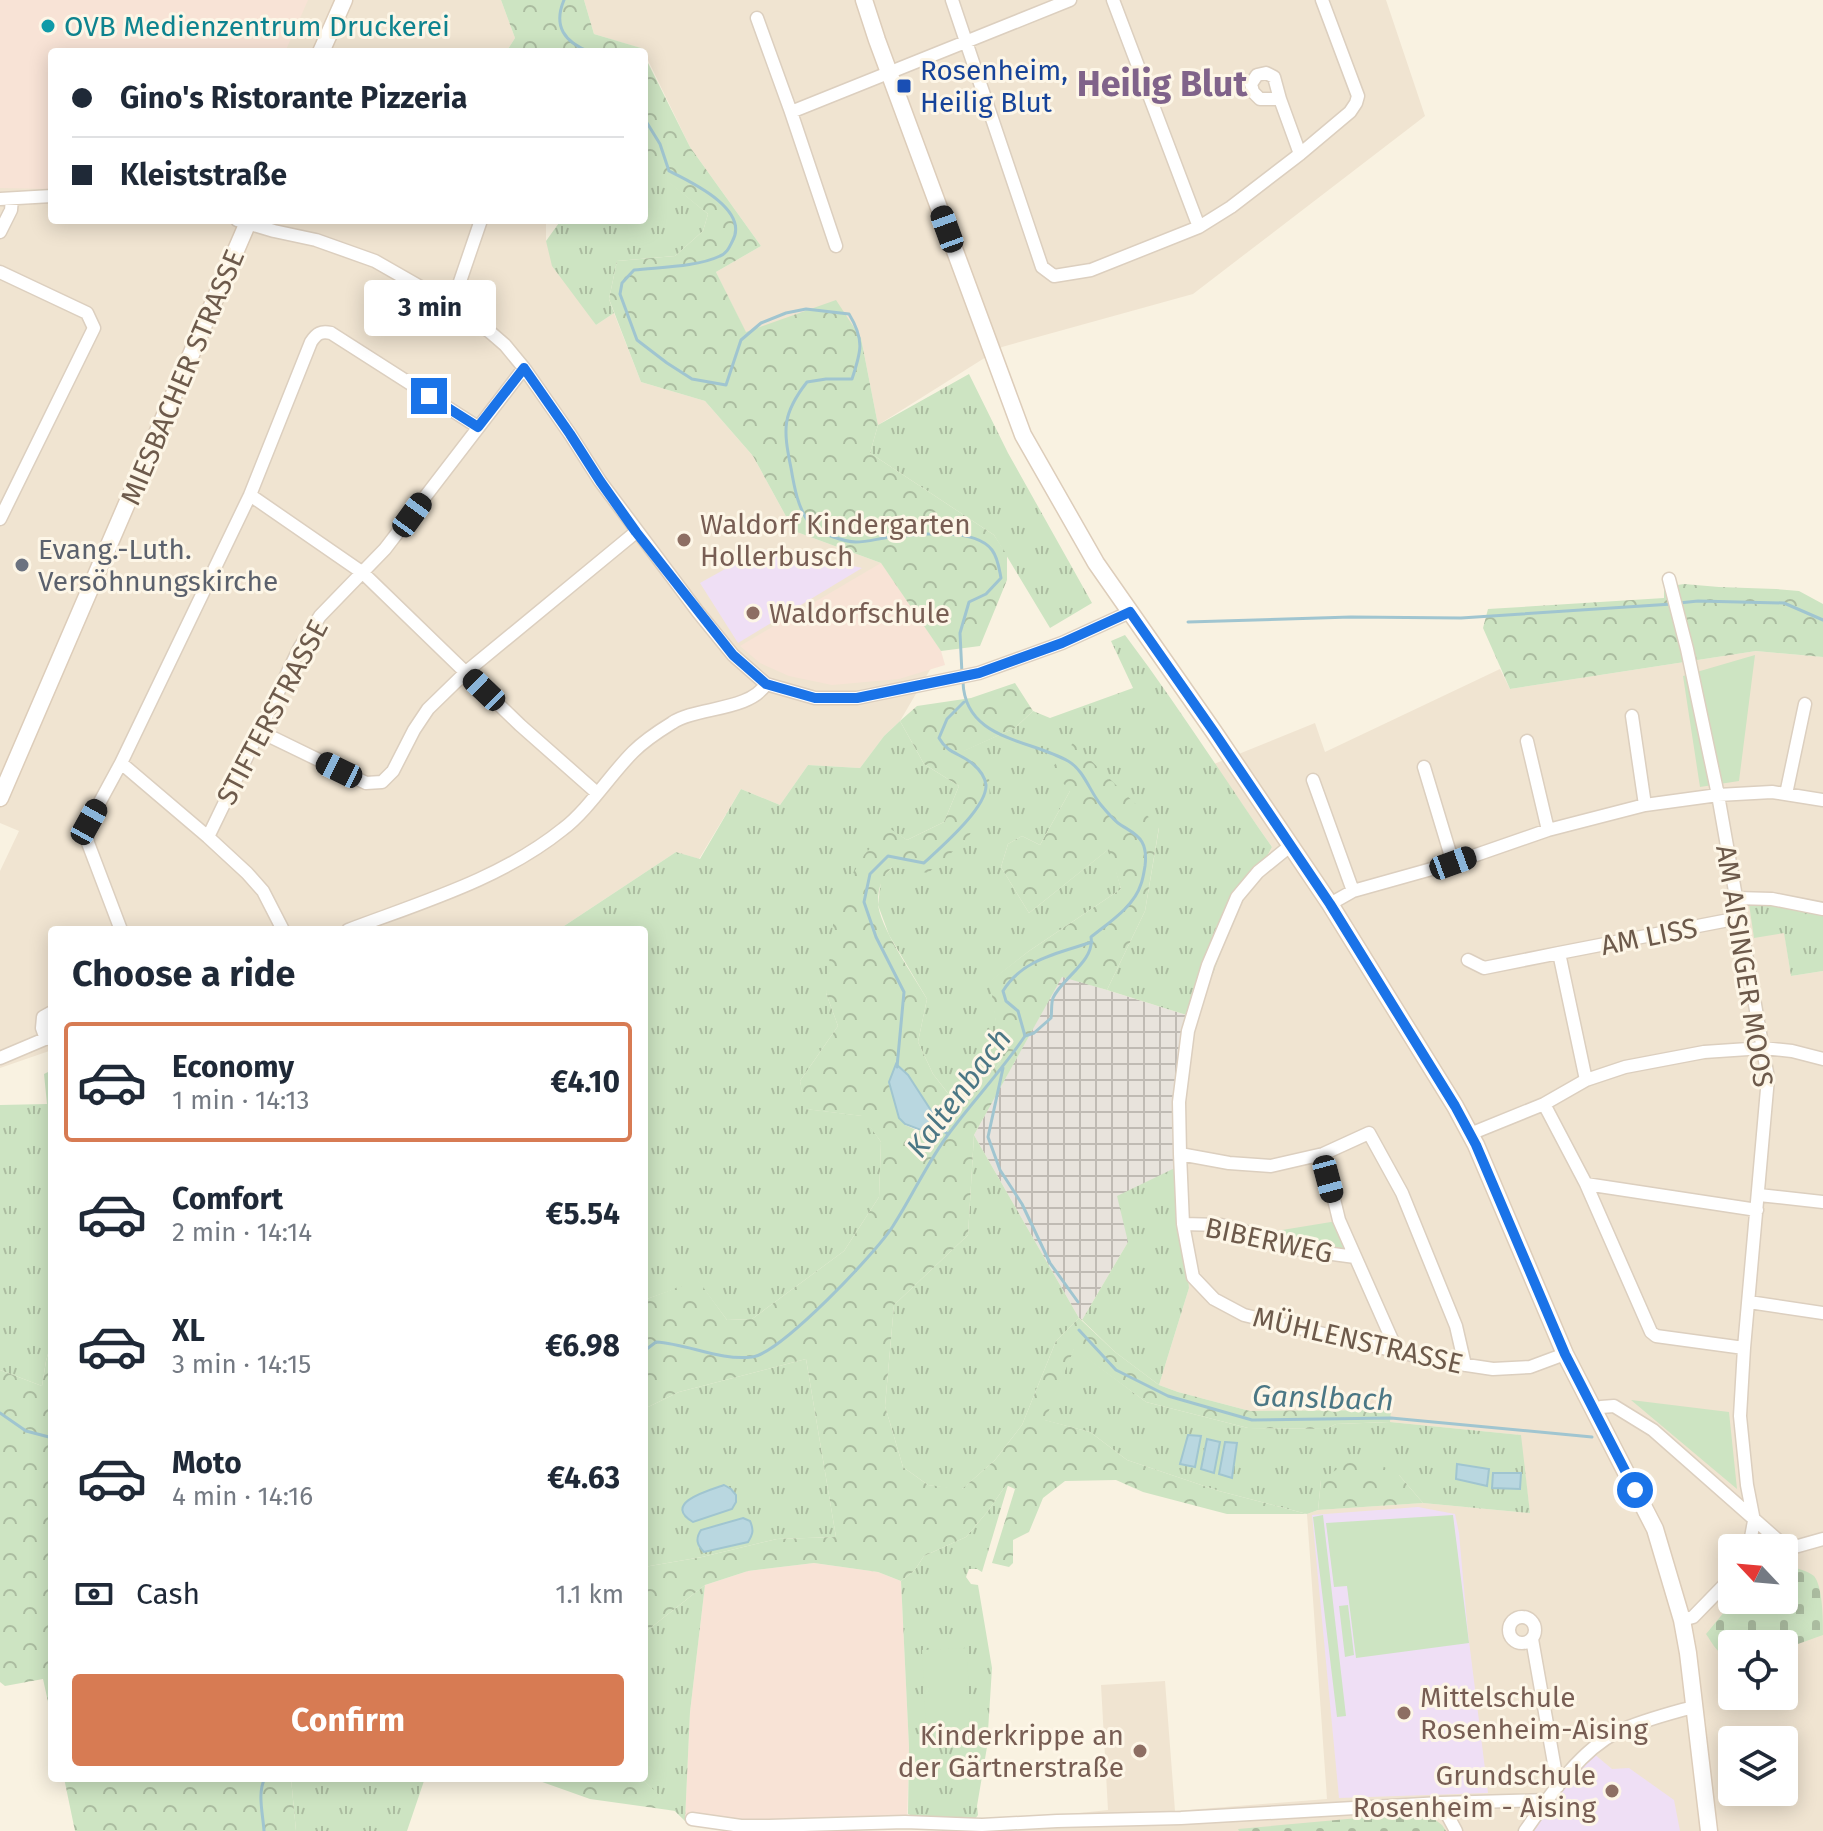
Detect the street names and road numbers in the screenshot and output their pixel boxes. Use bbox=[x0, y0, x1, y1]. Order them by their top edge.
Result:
street label: MIESBACHER STRASSE bbox=[114, 245, 251, 510]
street label: STIFTERSTRASSE bbox=[210, 614, 335, 810]
street label: AM AISINGER MOOS bbox=[1709, 843, 1780, 1090]
street label: AM LISS bbox=[1598, 911, 1700, 962]
street label: BIBERWEG bbox=[1202, 1211, 1336, 1270]
street label: MÜHLENSTRASSE bbox=[1250, 1300, 1466, 1381]

